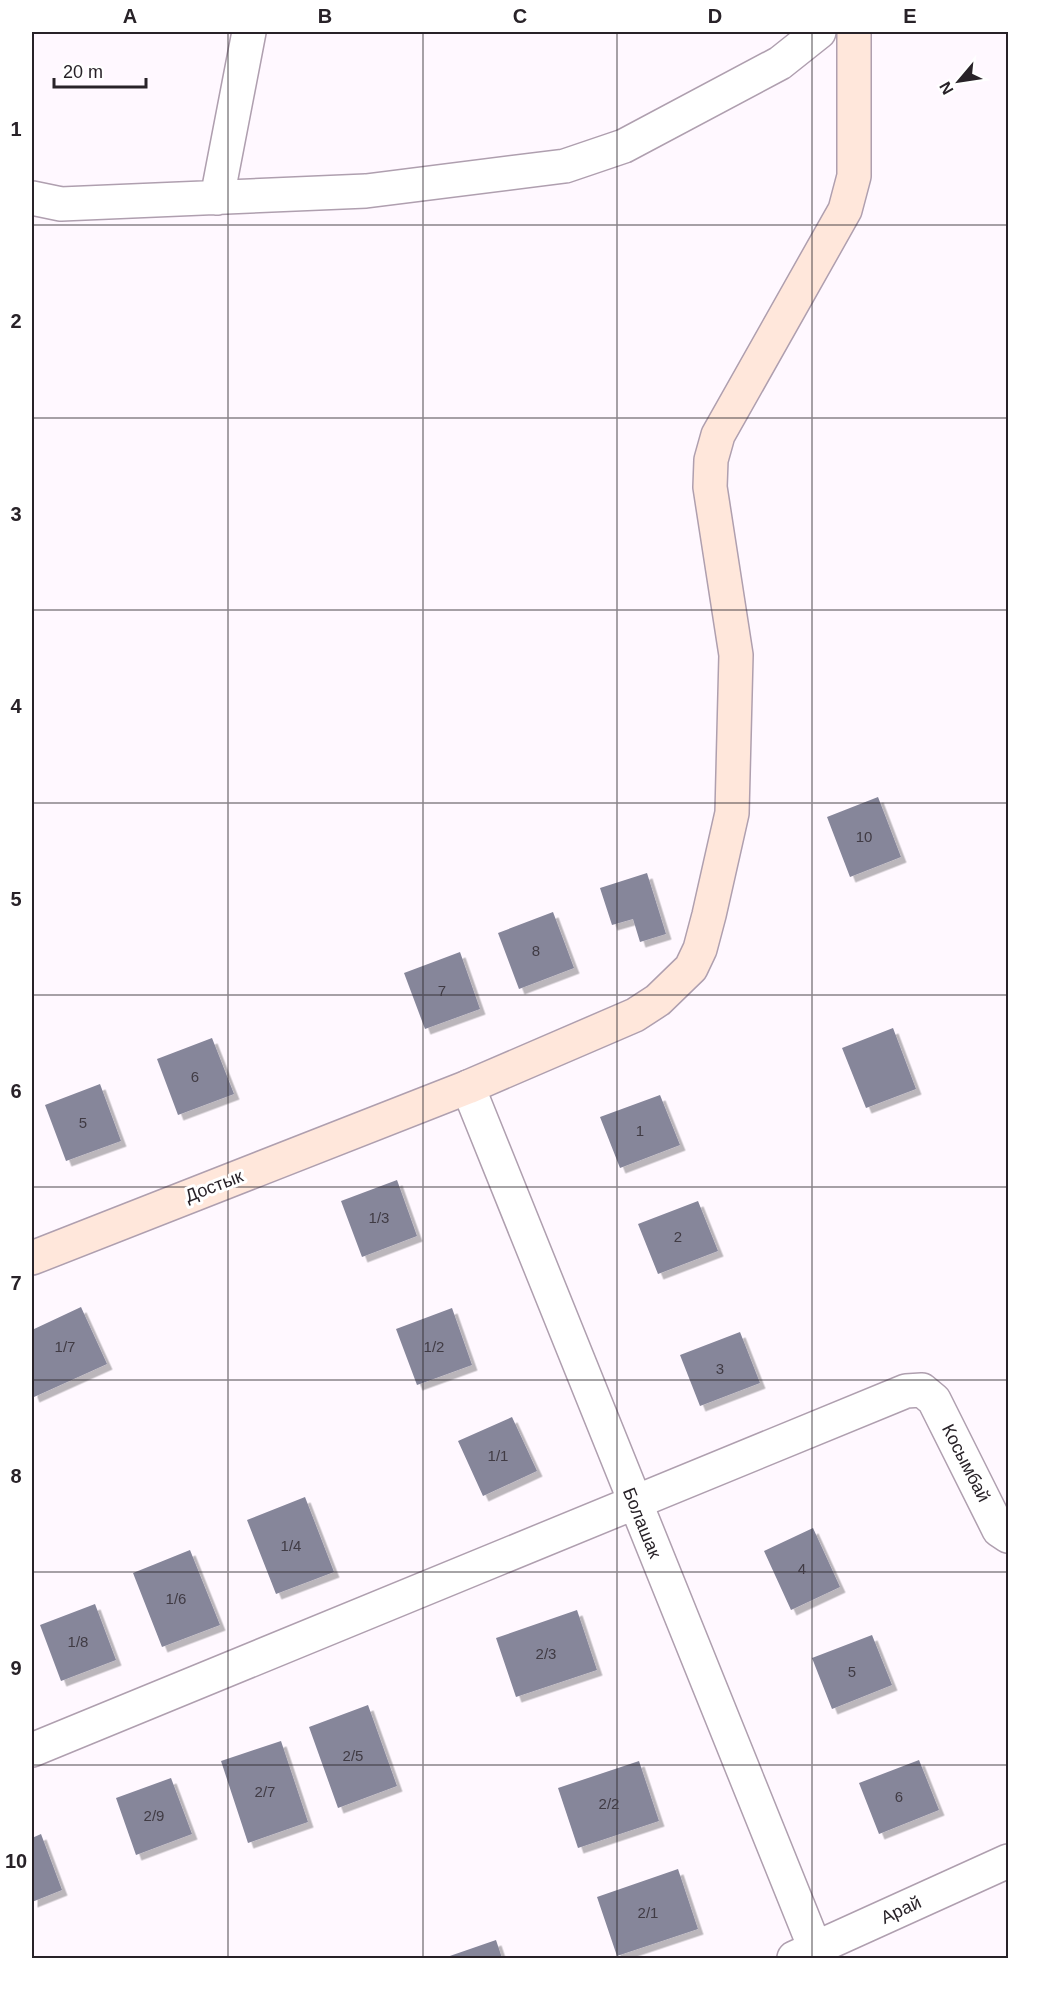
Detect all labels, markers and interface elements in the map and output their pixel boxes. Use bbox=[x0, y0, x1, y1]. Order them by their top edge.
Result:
text: A bbox=[123, 5, 137, 27]
text: B bbox=[318, 5, 332, 27]
text: C bbox=[513, 5, 527, 27]
text: D bbox=[708, 5, 722, 27]
text: E bbox=[903, 5, 917, 27]
scale bar bbox=[54, 51, 146, 89]
north arrow bbox=[929, 51, 989, 111]
text: 20 m bbox=[63, 62, 103, 82]
text: N bbox=[936, 79, 957, 97]
text: 1 bbox=[10, 118, 22, 140]
text: 2 bbox=[10, 310, 22, 332]
text: 3 bbox=[10, 503, 22, 525]
text: 4 bbox=[10, 695, 22, 717]
house number: 10 bbox=[856, 828, 872, 845]
text: 5 bbox=[10, 888, 22, 910]
house number: 8 bbox=[532, 942, 540, 959]
house number: 7 bbox=[438, 982, 446, 999]
house number: 6 bbox=[191, 1068, 199, 1085]
text: 6 bbox=[10, 1080, 22, 1102]
house number: 5 bbox=[79, 1114, 87, 1131]
house number: 1 bbox=[636, 1122, 644, 1139]
street label: Достык bbox=[182, 1166, 246, 1206]
house number: 1/3 bbox=[369, 1209, 389, 1226]
house number: 2 bbox=[674, 1228, 682, 1245]
text: 7 bbox=[10, 1272, 22, 1294]
house number: 1/7 bbox=[55, 1338, 75, 1355]
house number: 1/2 bbox=[424, 1338, 444, 1355]
house number: 3 bbox=[716, 1360, 724, 1377]
street label: Косымбай bbox=[938, 1421, 994, 1505]
house number: 1/1 bbox=[488, 1447, 508, 1464]
text: 8 bbox=[10, 1465, 22, 1487]
street label: Болашак bbox=[619, 1485, 665, 1561]
house number: 1/4 bbox=[281, 1537, 301, 1554]
house number: 4 bbox=[798, 1560, 806, 1577]
house number: 1/6 bbox=[166, 1590, 186, 1607]
house number: 1/8 bbox=[68, 1633, 88, 1650]
house number: 2/3 bbox=[536, 1645, 556, 1662]
text: 9 bbox=[10, 1657, 22, 1679]
house number: 5 bbox=[848, 1663, 856, 1680]
house number: 2/5 bbox=[343, 1747, 363, 1764]
house number: 2/7 bbox=[255, 1783, 275, 1800]
house number: 6 bbox=[895, 1788, 903, 1805]
house number: 2/2 bbox=[599, 1795, 619, 1812]
house number: 2/9 bbox=[144, 1807, 164, 1824]
text: 10 bbox=[5, 1850, 27, 1872]
street label: Арай bbox=[878, 1892, 924, 1928]
house number: 2/1 bbox=[638, 1904, 658, 1921]

